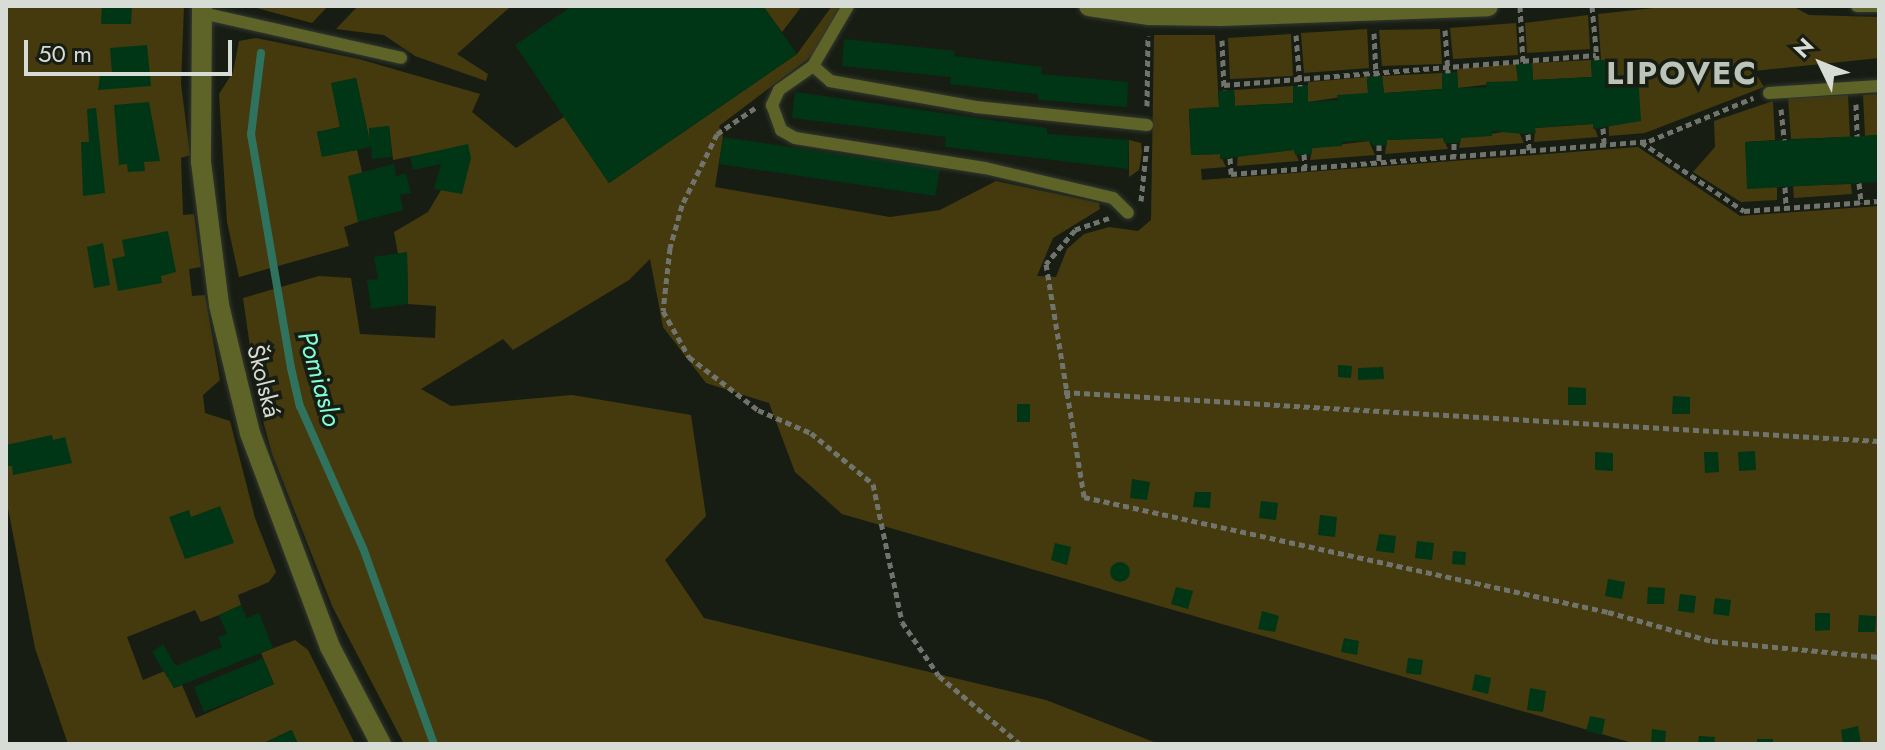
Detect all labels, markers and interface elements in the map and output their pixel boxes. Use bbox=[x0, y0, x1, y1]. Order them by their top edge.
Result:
scale bar bbox=[28, 24, 236, 74]
north arrow bbox=[1781, 24, 1861, 104]
text: N bbox=[1786, 30, 1821, 65]
text: 50 m bbox=[38, 36, 92, 71]
district label: LIPOVEC bbox=[1606, 54, 1758, 92]
water label: Pomiaslo bbox=[291, 328, 347, 430]
street label: Školská bbox=[241, 342, 287, 420]

